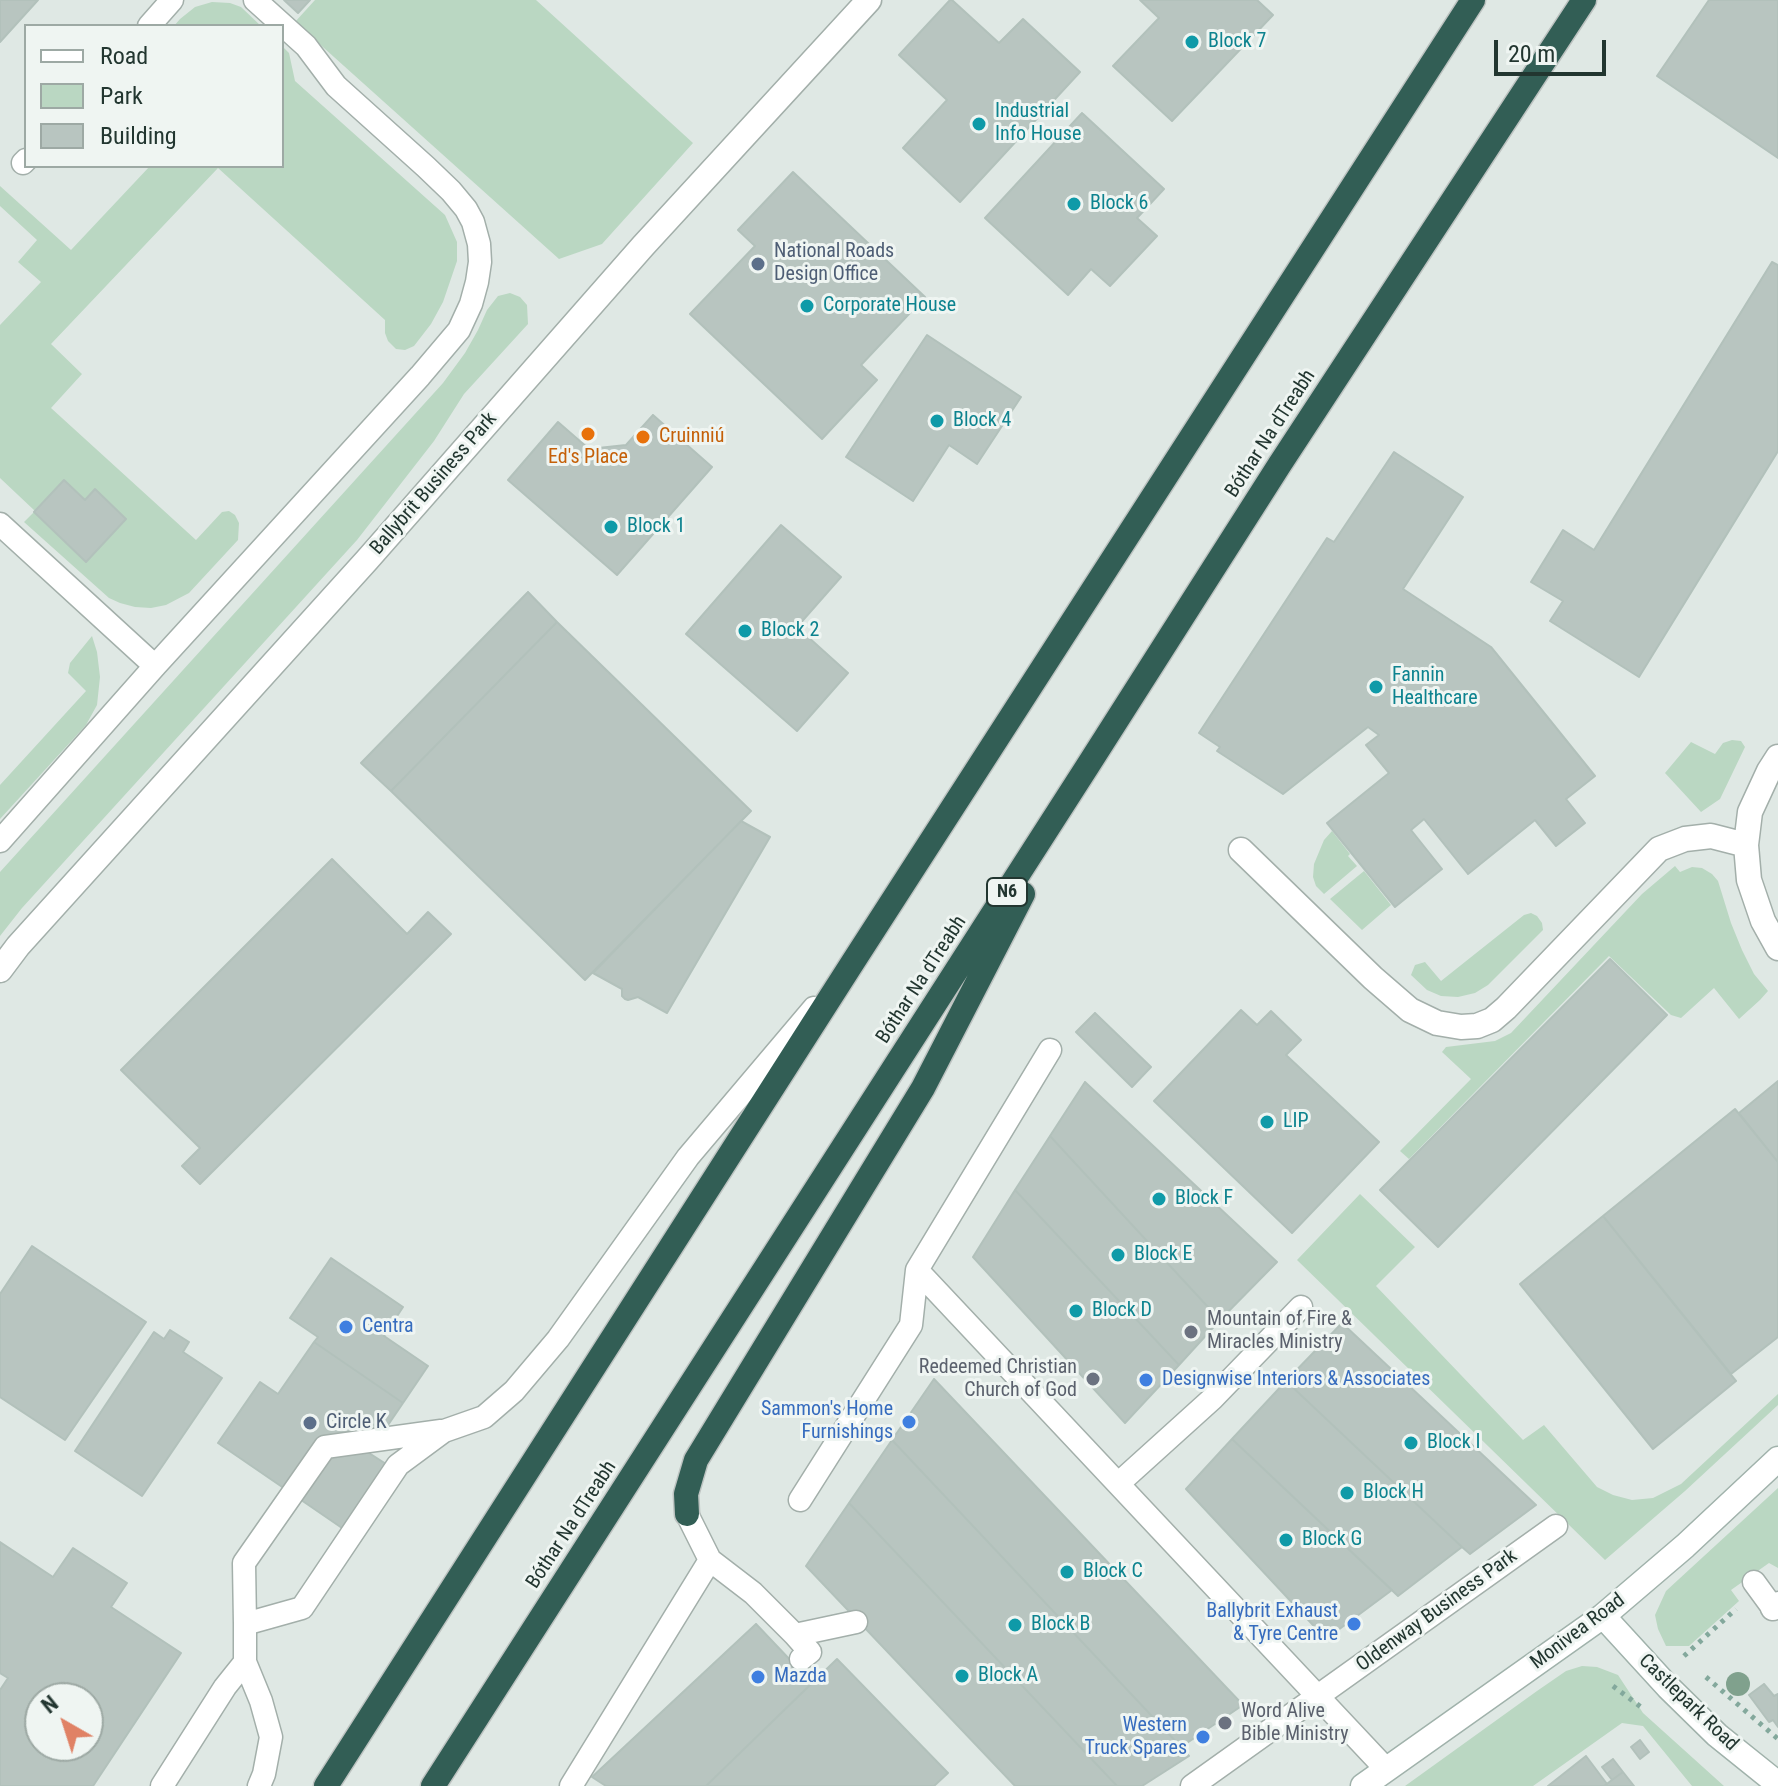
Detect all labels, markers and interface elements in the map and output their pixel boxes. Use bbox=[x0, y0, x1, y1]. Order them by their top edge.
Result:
legend bbox=[24, 24, 284, 168]
scale bar bbox=[1498, 24, 1610, 74]
place label: Block 7 bbox=[1208, 30, 1266, 54]
marker: Block 7 bbox=[1183, 33, 1201, 51]
text: 20 m bbox=[1508, 40, 1555, 68]
text: Road bbox=[100, 42, 148, 70]
text: Park bbox=[100, 82, 143, 110]
place label: Industrial Info House bbox=[995, 100, 1081, 147]
marker: Industrial Info House bbox=[970, 115, 988, 133]
text: Building bbox=[100, 122, 177, 150]
place label: Block 6 bbox=[1090, 192, 1148, 216]
marker: Block 6 bbox=[1065, 195, 1083, 213]
place label: National Roads Design Office bbox=[774, 240, 894, 287]
marker: National Roads Design Office bbox=[749, 255, 767, 273]
place label: Corporate House bbox=[823, 294, 956, 318]
marker: Corporate House bbox=[798, 297, 816, 315]
street label: Bóthar Na dTreabh bbox=[1221, 366, 1321, 502]
street label: Ballybrit Business Park bbox=[366, 408, 502, 560]
place label: Block 4 bbox=[953, 409, 1011, 433]
marker: Block 4 bbox=[928, 412, 946, 430]
marker: Ed's Place bbox=[579, 425, 597, 443]
place label: Cruinniú bbox=[659, 425, 724, 449]
marker: Cruinniú bbox=[634, 428, 652, 446]
place label: Ed's Place bbox=[548, 446, 628, 470]
place label: Block 1 bbox=[627, 515, 685, 539]
marker: Block 1 bbox=[602, 518, 620, 536]
place label: Block 2 bbox=[761, 619, 819, 643]
marker: Block 2 bbox=[736, 622, 754, 640]
place label: Fannin Healthcare bbox=[1392, 664, 1478, 711]
marker: Fannin Healthcare bbox=[1367, 678, 1385, 696]
road number: N6 bbox=[987, 878, 1027, 906]
street label: Bóthar Na dTreabh bbox=[872, 912, 972, 1048]
place label: LIP bbox=[1283, 1110, 1309, 1134]
marker: LIP bbox=[1258, 1113, 1276, 1131]
place label: Block F bbox=[1175, 1187, 1233, 1211]
marker: Block F bbox=[1150, 1190, 1168, 1208]
place label: Block E bbox=[1134, 1243, 1192, 1267]
marker: Block E bbox=[1109, 1246, 1127, 1264]
place label: Block D bbox=[1092, 1299, 1152, 1323]
marker: Block D bbox=[1067, 1302, 1085, 1320]
place label: Mountain of Fire & Miracles Ministry bbox=[1207, 1308, 1352, 1355]
place label: Centra bbox=[362, 1315, 414, 1339]
marker: Centra bbox=[337, 1318, 355, 1336]
marker: Mountain of Fire & Miracles Ministry bbox=[1182, 1323, 1200, 1341]
place label: Redeemed Christian Church of God bbox=[919, 1356, 1077, 1403]
place label: Designwise Interiors & Associates bbox=[1162, 1368, 1430, 1392]
marker: Redeemed Christian Church of God bbox=[1084, 1370, 1102, 1388]
marker: Designwise Interiors & Associates bbox=[1137, 1371, 1155, 1389]
place label: Sammon's Home Furnishings bbox=[761, 1398, 893, 1445]
place label: Circle K bbox=[326, 1411, 387, 1435]
marker: Sammon's Home Furnishings bbox=[900, 1413, 918, 1431]
marker: Circle K bbox=[301, 1414, 319, 1432]
place label: Block I bbox=[1427, 1431, 1480, 1455]
marker: Block I bbox=[1402, 1434, 1420, 1452]
street label: Bóthar Na dTreabh bbox=[522, 1457, 622, 1593]
place label: Block H bbox=[1363, 1481, 1424, 1505]
marker: Block H bbox=[1338, 1484, 1356, 1502]
place label: Block G bbox=[1302, 1528, 1362, 1552]
marker: Block G bbox=[1277, 1531, 1295, 1549]
street label: Oldenway Business Park bbox=[1352, 1545, 1522, 1677]
place label: Block C bbox=[1083, 1560, 1143, 1584]
marker: Block C bbox=[1058, 1563, 1076, 1581]
street label: Monivea Road bbox=[1526, 1589, 1630, 1675]
place label: Ballybrit Exhaust & Tyre Centre bbox=[1206, 1600, 1338, 1647]
place label: Block B bbox=[1031, 1613, 1090, 1637]
marker: Ballybrit Exhaust & Tyre Centre bbox=[1345, 1615, 1363, 1633]
marker: Block B bbox=[1006, 1616, 1024, 1634]
street label: Castlepark Road bbox=[1633, 1649, 1743, 1757]
place label: Block A bbox=[978, 1664, 1038, 1688]
place label: Mazda bbox=[774, 1665, 827, 1689]
marker: Block A bbox=[953, 1667, 971, 1685]
marker: Mazda bbox=[749, 1668, 767, 1686]
north arrow bbox=[24, 1682, 104, 1762]
text: N bbox=[37, 1691, 63, 1718]
place label: Word Alive Bible Ministry bbox=[1241, 1700, 1349, 1747]
place label: Western Truck Spares bbox=[1084, 1714, 1187, 1761]
marker: Word Alive Bible Ministry bbox=[1216, 1714, 1234, 1732]
marker: Western Truck Spares bbox=[1194, 1728, 1212, 1746]

